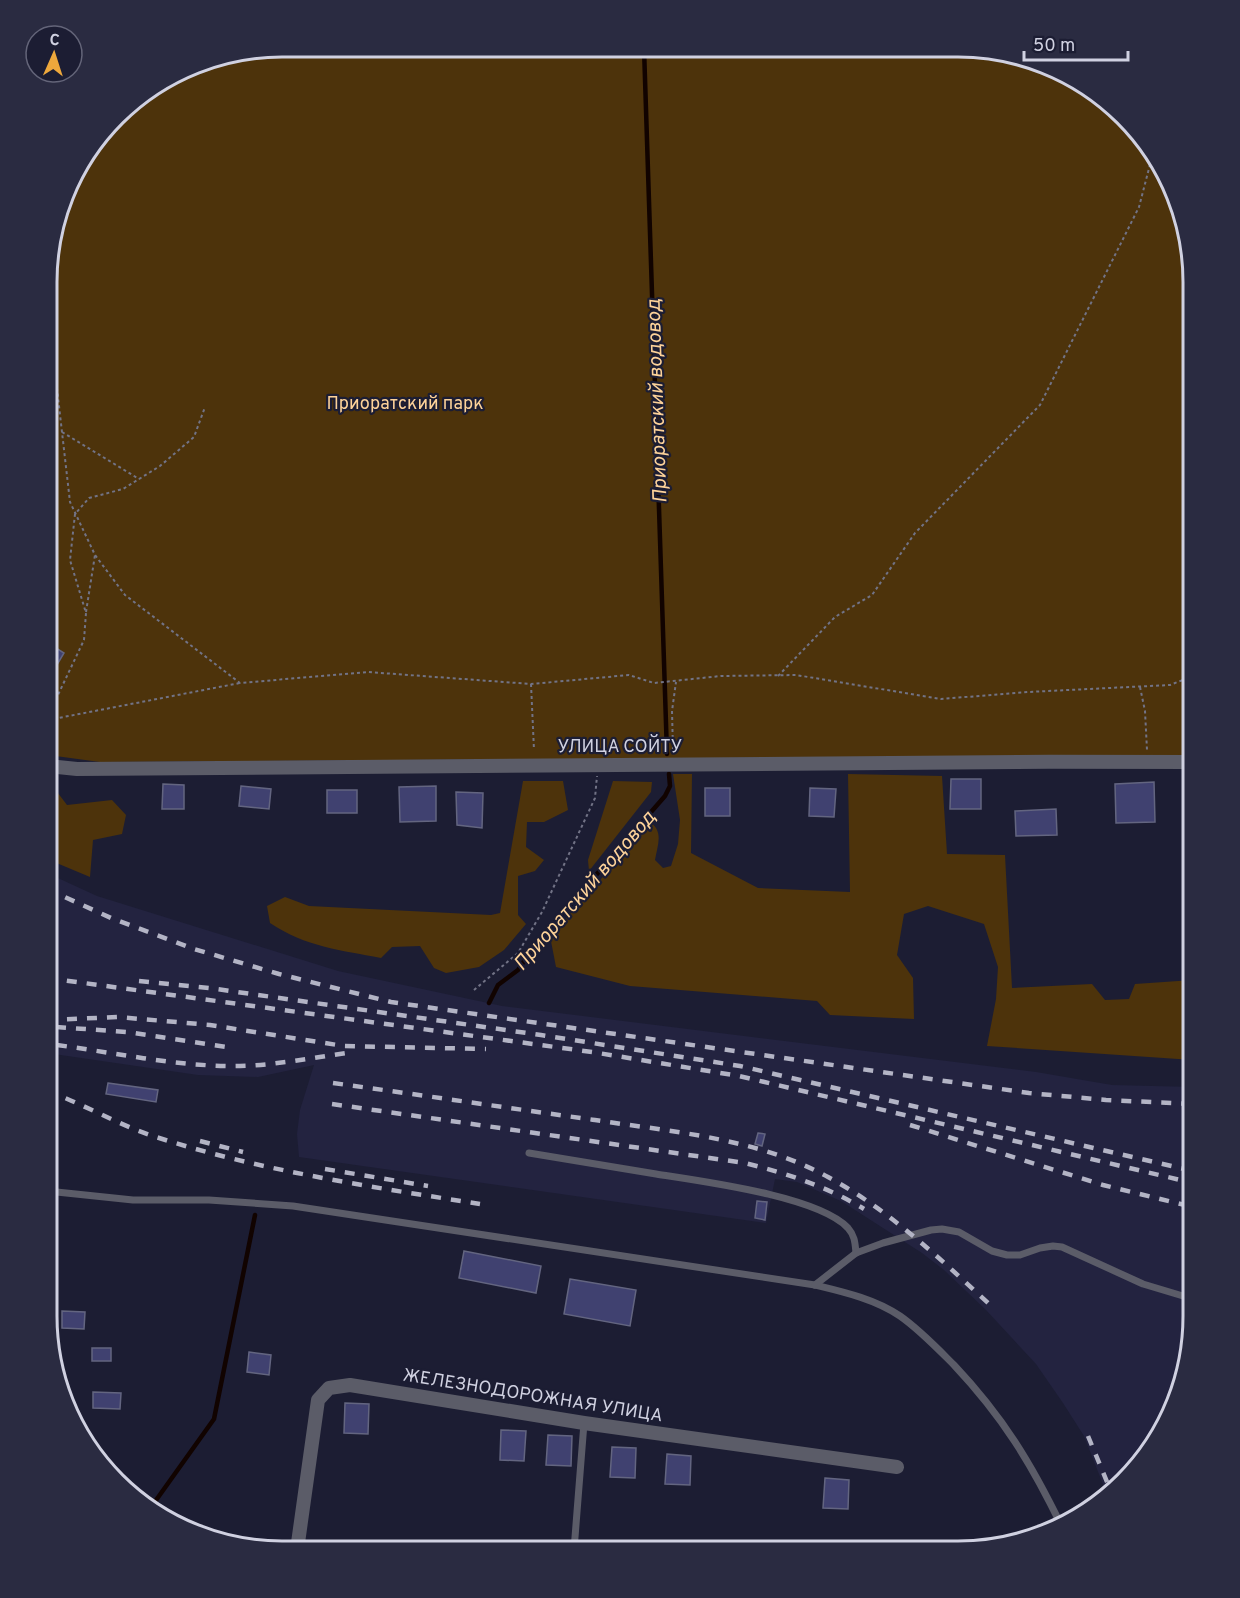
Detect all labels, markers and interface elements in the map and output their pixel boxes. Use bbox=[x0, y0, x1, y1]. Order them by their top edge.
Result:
north arrow bbox=[24, 24, 84, 84]
scale bar bbox=[1024, 24, 1128, 62]
text: С bbox=[49, 31, 60, 51]
text: 50 m bbox=[1033, 35, 1075, 58]
water label: Приоратский водовод bbox=[641, 298, 675, 504]
park label: Приоратский парк bbox=[326, 393, 484, 416]
street label: УЛИЦА СОЙТУ bbox=[558, 734, 683, 759]
water label: Приоратский водовод bbox=[509, 806, 662, 977]
street label: ЖЕЛЕЗНОДОРОЖНАЯ УЛИЦА bbox=[401, 1365, 664, 1428]

